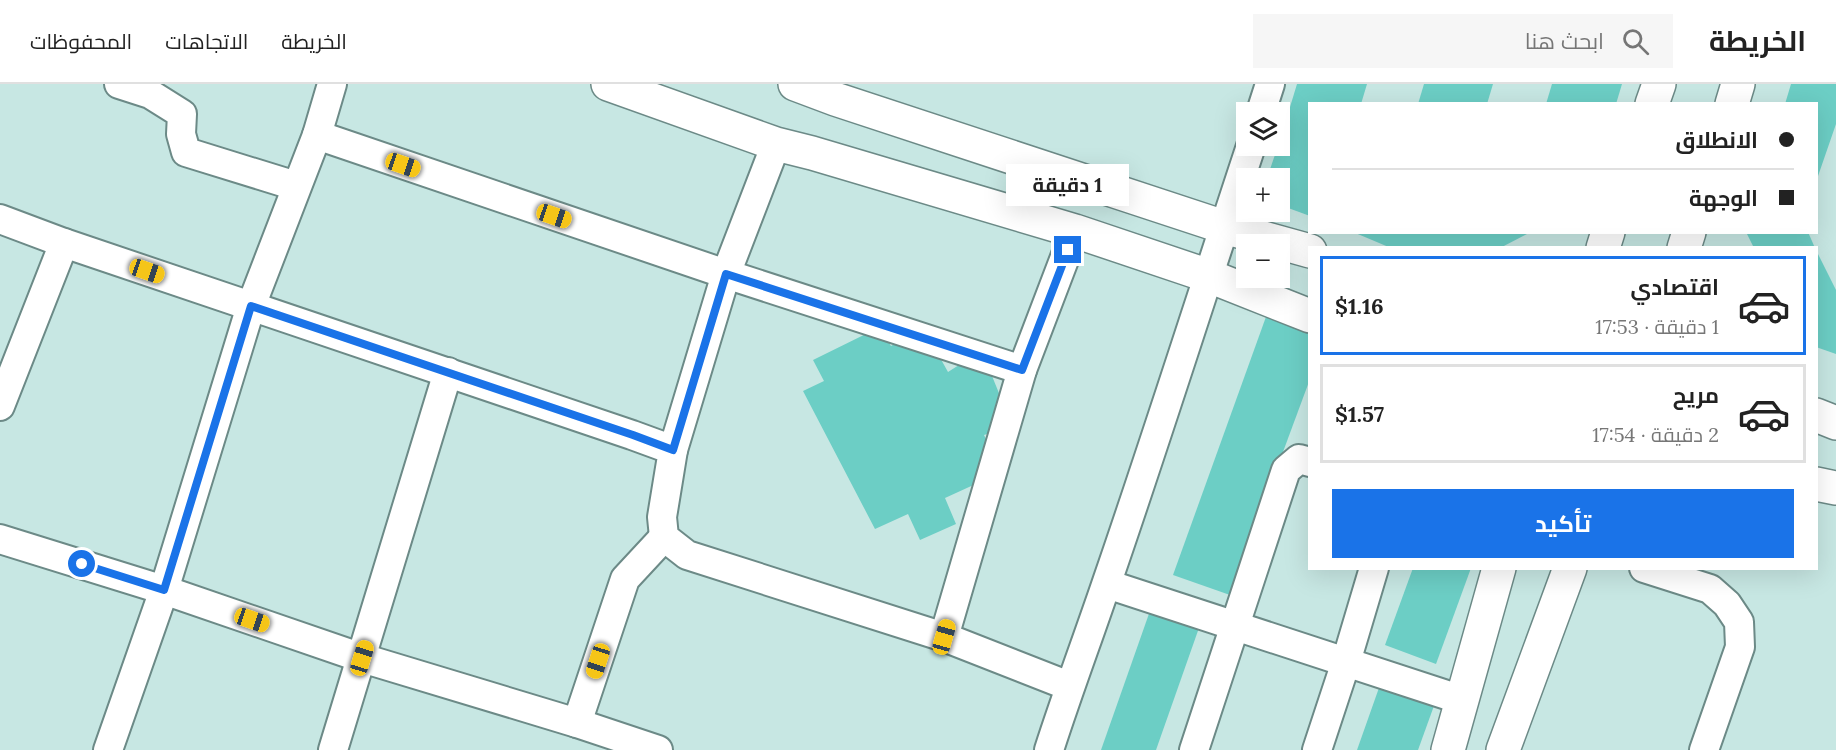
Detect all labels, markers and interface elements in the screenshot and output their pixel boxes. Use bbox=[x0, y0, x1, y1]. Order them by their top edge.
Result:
search box bbox=[1253, 14, 1673, 68]
text: الخريطة bbox=[1709, 23, 1806, 59]
icon: search bbox=[1619, 25, 1652, 58]
text: ابحث هنا bbox=[1525, 27, 1604, 55]
text: المحفوظات bbox=[30, 28, 132, 55]
text: الاتجاهات bbox=[165, 28, 248, 55]
text: الخريطة bbox=[281, 28, 347, 55]
map controls bbox=[1236, 102, 1290, 288]
button: layers bbox=[1236, 102, 1290, 156]
text: الانطلاق bbox=[1675, 126, 1758, 154]
car bbox=[383, 151, 423, 179]
callout: 1 دقيقة bbox=[1006, 163, 1130, 205]
button: + bbox=[1236, 168, 1290, 222]
text: 1 دقيقة bbox=[1033, 172, 1102, 197]
text: الوجهة bbox=[1689, 184, 1758, 212]
car bbox=[534, 202, 574, 230]
button: − bbox=[1236, 234, 1290, 288]
route end bbox=[1054, 236, 1081, 263]
car bbox=[127, 257, 167, 285]
text: اقتصادي bbox=[1630, 273, 1719, 301]
icon: car bbox=[1737, 279, 1791, 333]
text: $1.16 bbox=[1335, 292, 1384, 320]
text: 1 دقيقة · 17:53 bbox=[1595, 314, 1719, 339]
text: مريح bbox=[1673, 381, 1719, 409]
icon: car bbox=[1737, 387, 1791, 441]
text: $1.57 bbox=[1335, 400, 1384, 428]
text: 2 دقيقة · 17:54 bbox=[1592, 422, 1719, 447]
button: تأكيد bbox=[1332, 489, 1794, 558]
route start bbox=[68, 550, 95, 577]
car bbox=[232, 606, 272, 634]
car bbox=[930, 617, 958, 657]
car bbox=[348, 638, 376, 678]
car bbox=[584, 641, 612, 681]

